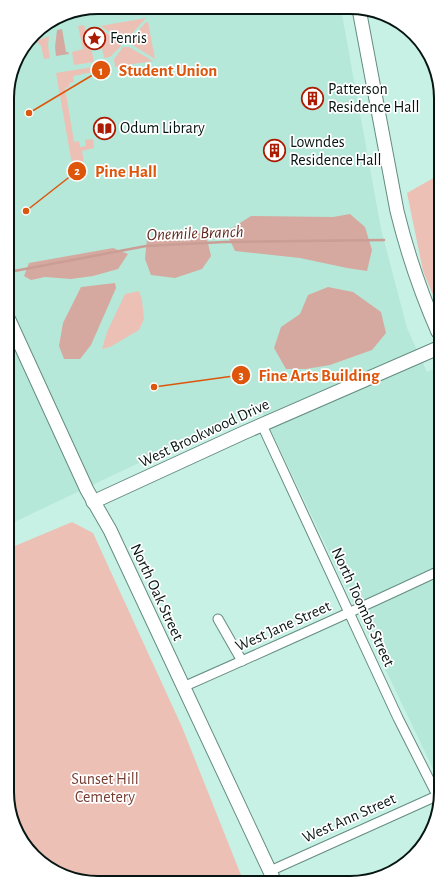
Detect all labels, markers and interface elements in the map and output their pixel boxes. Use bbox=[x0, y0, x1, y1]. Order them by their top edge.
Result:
place icon: Fenris bbox=[81, 25, 107, 51]
place label: Fenris bbox=[110, 30, 147, 46]
callout: Student Union bbox=[91, 56, 226, 85]
text: Student Union bbox=[119, 62, 217, 79]
text: 1 bbox=[99, 65, 103, 77]
place label: Patterson Residence Hall bbox=[328, 81, 420, 115]
building icon: Patterson Residence Hall bbox=[299, 85, 325, 111]
library icon: Odum Library bbox=[92, 115, 118, 141]
place label: Odum Library bbox=[120, 120, 205, 137]
place label: Lowndes Residence Hall bbox=[290, 134, 382, 168]
building icon: Lowndes Residence Hall bbox=[262, 138, 288, 164]
callout: Pine Hall bbox=[67, 156, 165, 185]
text: Pine Hall bbox=[95, 163, 157, 180]
text: 2 bbox=[74, 165, 80, 177]
water label: Onemile Branch bbox=[146, 223, 244, 243]
callout: Fine Arts Building bbox=[231, 360, 388, 389]
text: Fine Arts Building bbox=[258, 367, 380, 384]
text: 3 bbox=[238, 369, 244, 381]
street label: West Brookwood Drive bbox=[136, 396, 272, 470]
street label: North Oak Street bbox=[128, 541, 186, 643]
street label: North Toombs Street bbox=[328, 545, 398, 669]
street label: West Jane Street bbox=[233, 598, 333, 654]
park label: Sunset Hill Cemetery bbox=[71, 771, 139, 806]
street label: West Ann Street bbox=[300, 790, 398, 846]

